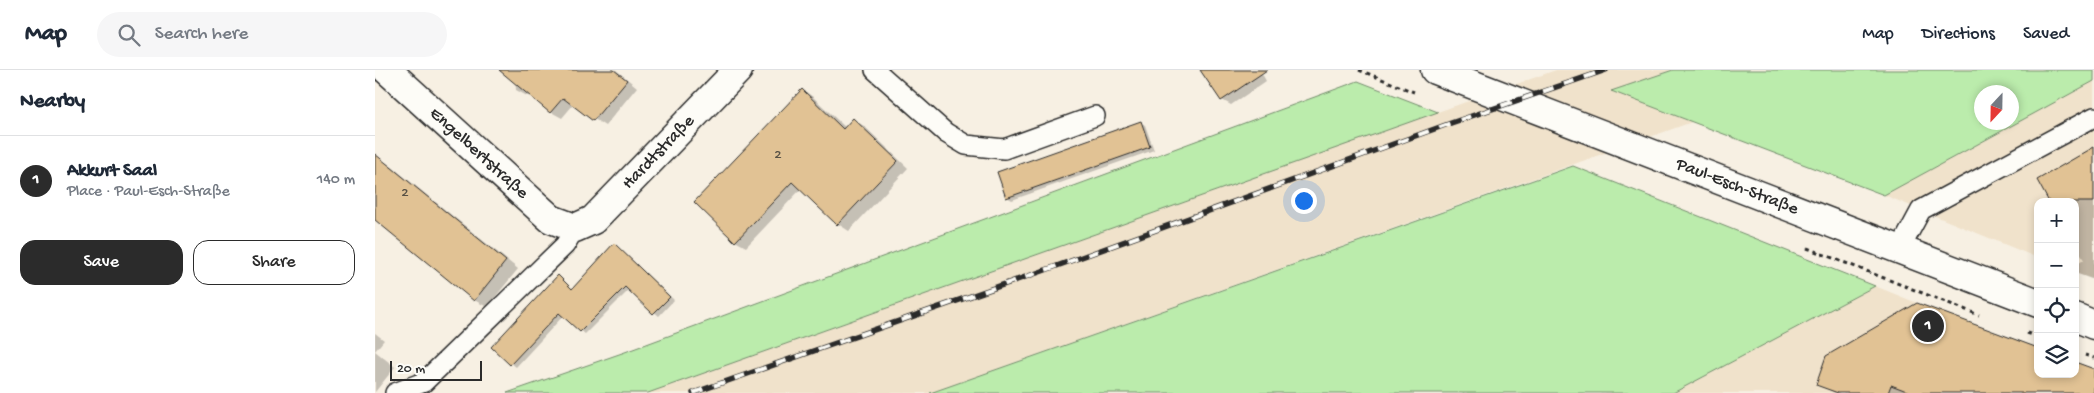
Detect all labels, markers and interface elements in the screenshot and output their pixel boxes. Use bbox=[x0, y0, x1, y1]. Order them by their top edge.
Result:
search box bbox=[97, 12, 447, 57]
text: Map bbox=[25, 20, 67, 49]
icon: search bbox=[115, 21, 143, 49]
text: Search here bbox=[155, 23, 248, 46]
text: Map bbox=[1862, 24, 1894, 45]
text: Directions bbox=[1922, 24, 1995, 45]
text: Saved bbox=[2023, 24, 2069, 45]
north arrow bbox=[1974, 85, 2019, 130]
text: Nearby bbox=[20, 90, 85, 115]
street label: Engelbertstraße bbox=[425, 103, 533, 204]
street label: Hardtstraße bbox=[618, 110, 700, 194]
house number: 2 bbox=[774, 146, 782, 164]
street label: Paul-Esch-Straße bbox=[1672, 153, 1802, 220]
text: Akkurt Saal bbox=[67, 160, 157, 183]
text: 1 bbox=[33, 171, 39, 190]
text: 140 m bbox=[317, 171, 355, 190]
text: Place · Paul-Esch-Straße bbox=[67, 183, 230, 202]
house number: 2 bbox=[401, 184, 409, 202]
your location bbox=[1291, 188, 1317, 214]
map controls bbox=[2034, 198, 2079, 378]
button: + bbox=[2034, 198, 2079, 243]
button: Save bbox=[20, 240, 183, 285]
button: Share bbox=[193, 240, 355, 285]
button: − bbox=[2034, 243, 2079, 288]
button: locate bbox=[2034, 288, 2079, 333]
pin: 1 bbox=[1912, 307, 1944, 345]
button: layers bbox=[2034, 333, 2079, 378]
scale bar bbox=[390, 358, 483, 381]
text: 20 m bbox=[397, 361, 425, 378]

